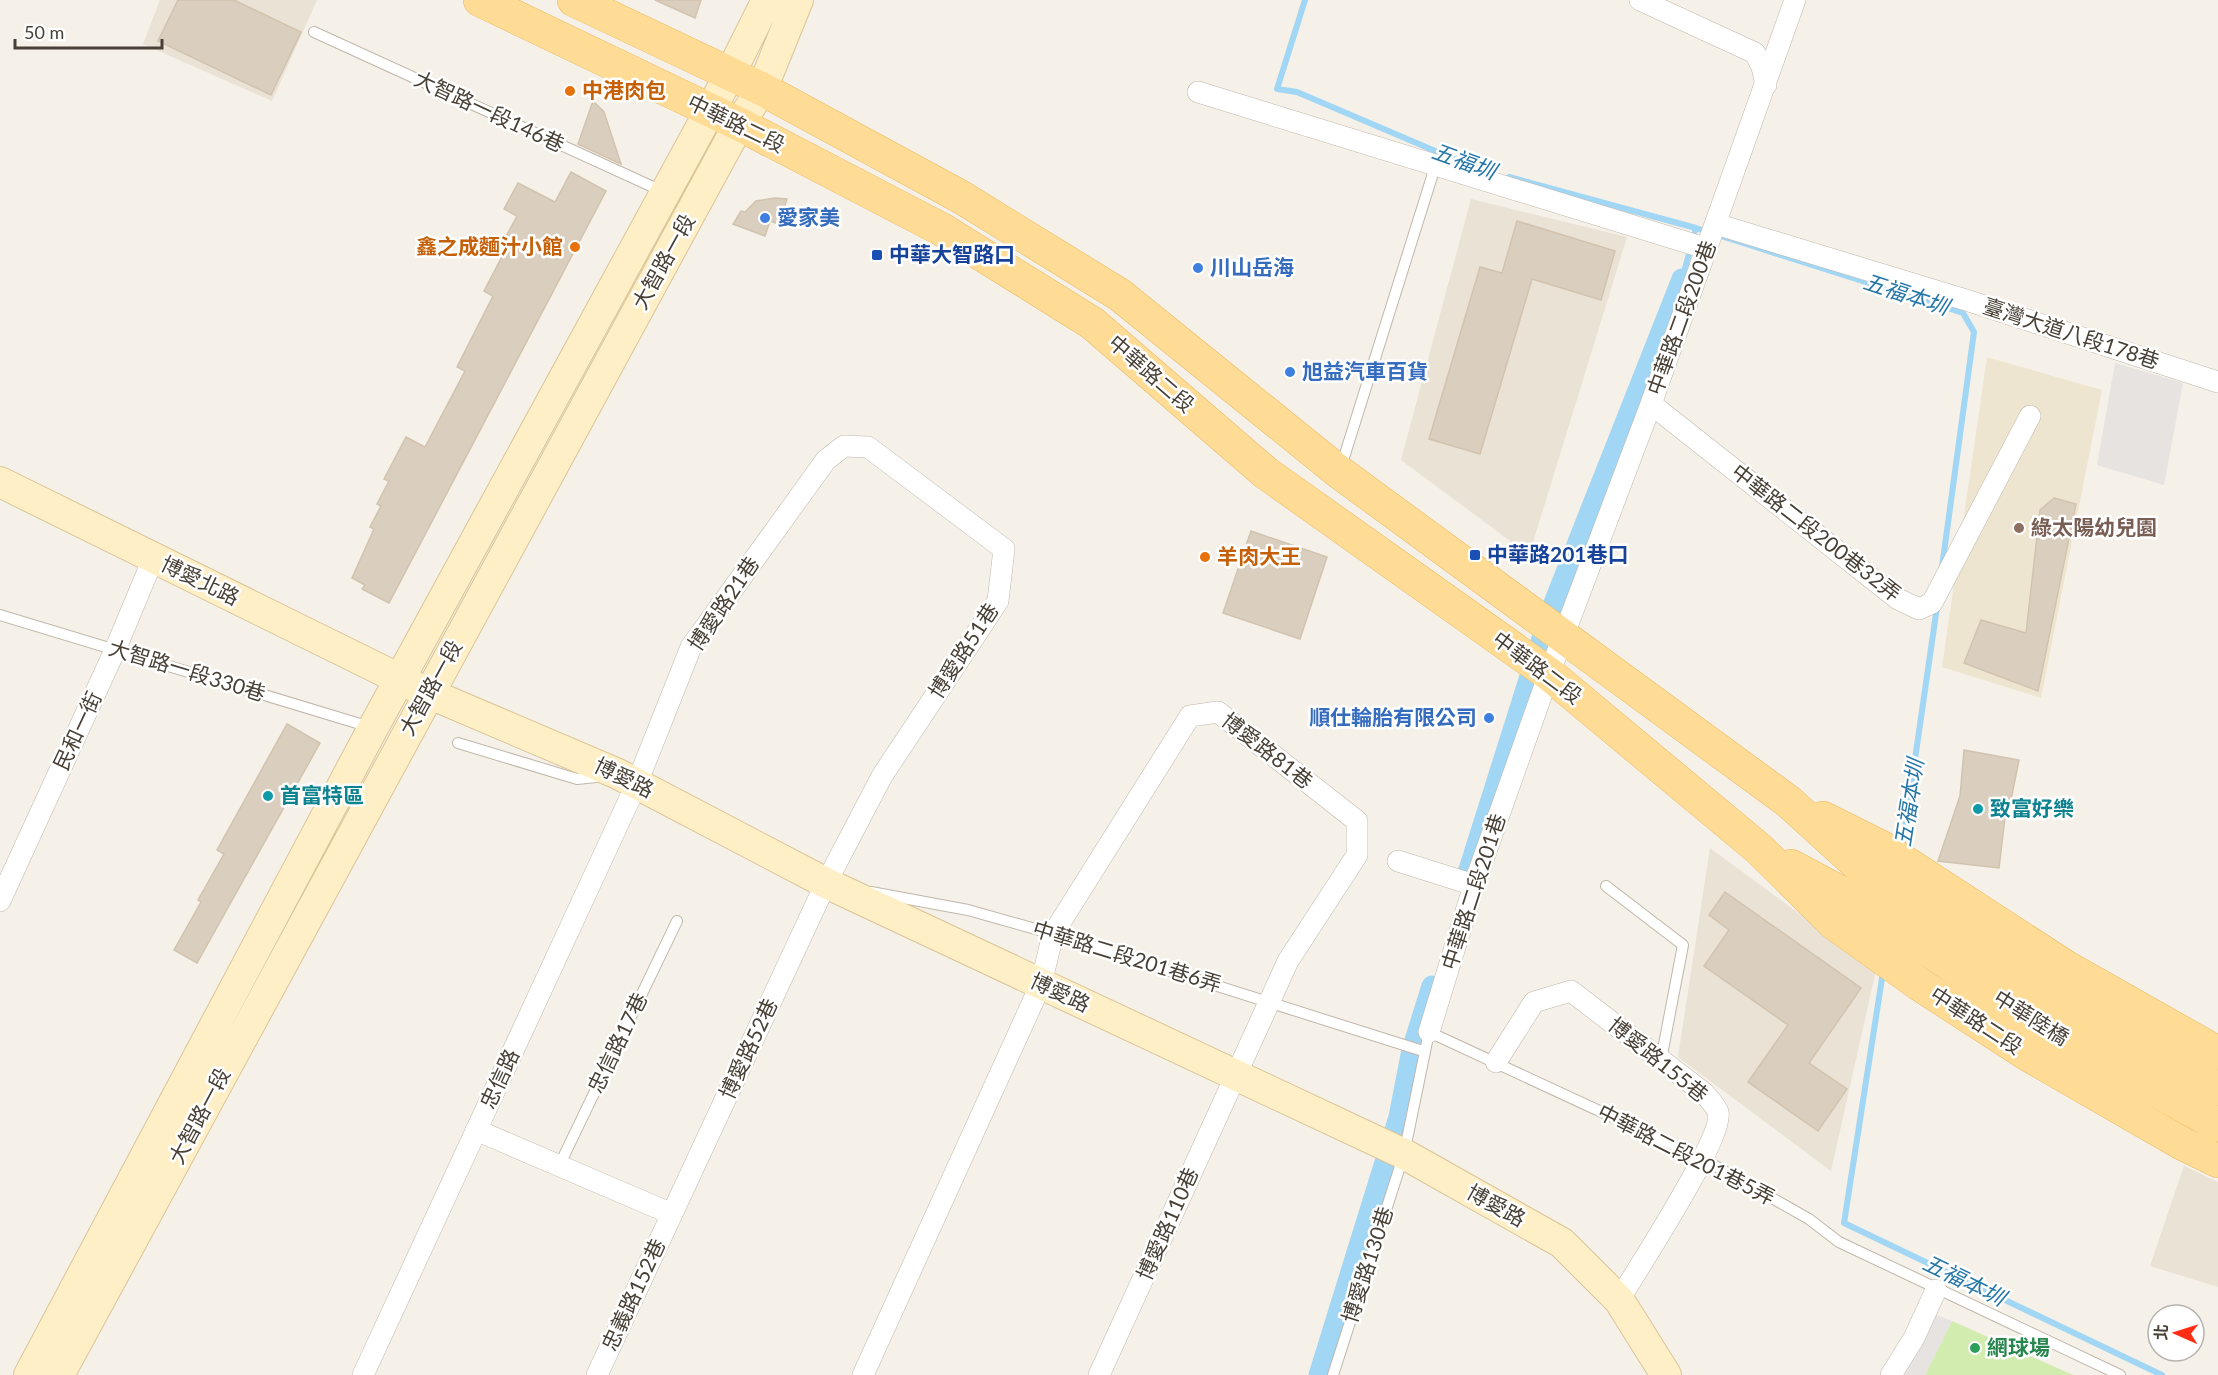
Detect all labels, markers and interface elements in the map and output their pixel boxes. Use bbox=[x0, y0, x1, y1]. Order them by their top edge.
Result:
scale bar bbox=[15, 12, 162, 50]
text: 50 m bbox=[24, 21, 64, 43]
street label: 大智路一段146巷 bbox=[411, 65, 569, 156]
place label: 中港肉包 bbox=[582, 77, 666, 102]
marker: 中港肉包 bbox=[563, 84, 577, 98]
street label: 中華路二段 bbox=[684, 88, 789, 157]
water label: 五福圳 bbox=[1429, 137, 1503, 186]
place label: 愛家美 bbox=[777, 204, 840, 229]
street label: 大智路一段 bbox=[626, 209, 699, 313]
marker: 愛家美 bbox=[758, 211, 772, 225]
place label: 鑫之成麵汁小館 bbox=[416, 233, 563, 258]
street label: 中華路二段200巷 bbox=[1641, 237, 1720, 398]
marker: 鑫之成麵汁小館 bbox=[568, 240, 582, 254]
place label: 中華大智路口 bbox=[889, 241, 1015, 266]
marker: 中華大智路口 bbox=[870, 248, 884, 262]
place label: 川山岳海 bbox=[1210, 254, 1294, 279]
marker: 川山岳海 bbox=[1191, 261, 1205, 275]
water label: 五福本圳 bbox=[1860, 267, 1955, 321]
street label: 臺灣大道八段178巷 bbox=[1980, 292, 2163, 373]
street label: 中華路二段 bbox=[1104, 329, 1200, 417]
place label: 旭益汽車百貨 bbox=[1302, 358, 1428, 383]
marker: 旭益汽車百貨 bbox=[1283, 365, 1297, 379]
street label: 中華路二段200巷32弄 bbox=[1727, 458, 1907, 606]
place label: 綠太陽幼兒園 bbox=[2031, 514, 2157, 539]
marker: 綠太陽幼兒園 bbox=[2012, 521, 2026, 535]
place label: 中華路201巷口 bbox=[1487, 541, 1629, 566]
place label: 羊肉大王 bbox=[1217, 543, 1301, 568]
marker: 中華路201巷口 bbox=[1468, 548, 1482, 562]
street label: 博愛北路 bbox=[157, 550, 244, 609]
marker: 羊肉大王 bbox=[1198, 550, 1212, 564]
street label: 博愛路21巷 bbox=[682, 551, 763, 655]
street label: 博愛路51巷 bbox=[923, 598, 1003, 702]
street label: 中華路二段 bbox=[1488, 625, 1587, 708]
street label: 大智路一段330巷 bbox=[106, 634, 269, 705]
street label: 大智路一段 bbox=[393, 635, 466, 739]
street label: 民和一街 bbox=[48, 687, 106, 774]
place label: 順仕輪胎有限公司 bbox=[1309, 704, 1477, 729]
street label: 博愛路81巷 bbox=[1218, 707, 1318, 793]
marker: 順仕輪胎有限公司 bbox=[1482, 711, 1496, 725]
street label: 博愛路 bbox=[591, 752, 658, 802]
water label: 五福本圳 bbox=[1888, 754, 1929, 848]
place label: 首富特區 bbox=[280, 782, 364, 807]
marker: 首富特區 bbox=[261, 789, 275, 803]
place label: 致富好樂 bbox=[1990, 795, 2074, 820]
marker: 致富好樂 bbox=[1971, 802, 1985, 816]
street label: 中華路二段201巷 bbox=[1436, 810, 1510, 973]
street label: 中華路二段201巷6弄 bbox=[1030, 915, 1225, 996]
street label: 博愛路 bbox=[1027, 967, 1094, 1016]
street label: 中華路二段 bbox=[1926, 981, 2028, 1059]
street label: 中華陸橋 bbox=[1990, 984, 2074, 1050]
street label: 忠信路17巷 bbox=[582, 988, 652, 1097]
street label: 博愛路52巷 bbox=[713, 994, 782, 1103]
street label: 博愛路155巷 bbox=[1604, 1011, 1714, 1106]
street label: 忠信路 bbox=[474, 1045, 523, 1112]
street label: 大智路一段 bbox=[163, 1063, 234, 1168]
street label: 中華路二段201巷5弄 bbox=[1594, 1098, 1780, 1209]
street label: 博愛路110巷 bbox=[1131, 1163, 1203, 1284]
street label: 博愛路 bbox=[1463, 1178, 1530, 1231]
street label: 博愛路130巷 bbox=[1336, 1203, 1397, 1326]
street label: 忠義路152巷 bbox=[596, 1234, 669, 1354]
water label: 五福本圳 bbox=[1919, 1248, 2012, 1312]
north arrow bbox=[2146, 1303, 2206, 1363]
text: 北 bbox=[2151, 1324, 2170, 1341]
place label: 網球場 bbox=[1987, 1334, 2050, 1359]
marker: 網球場 bbox=[1968, 1341, 1982, 1355]

